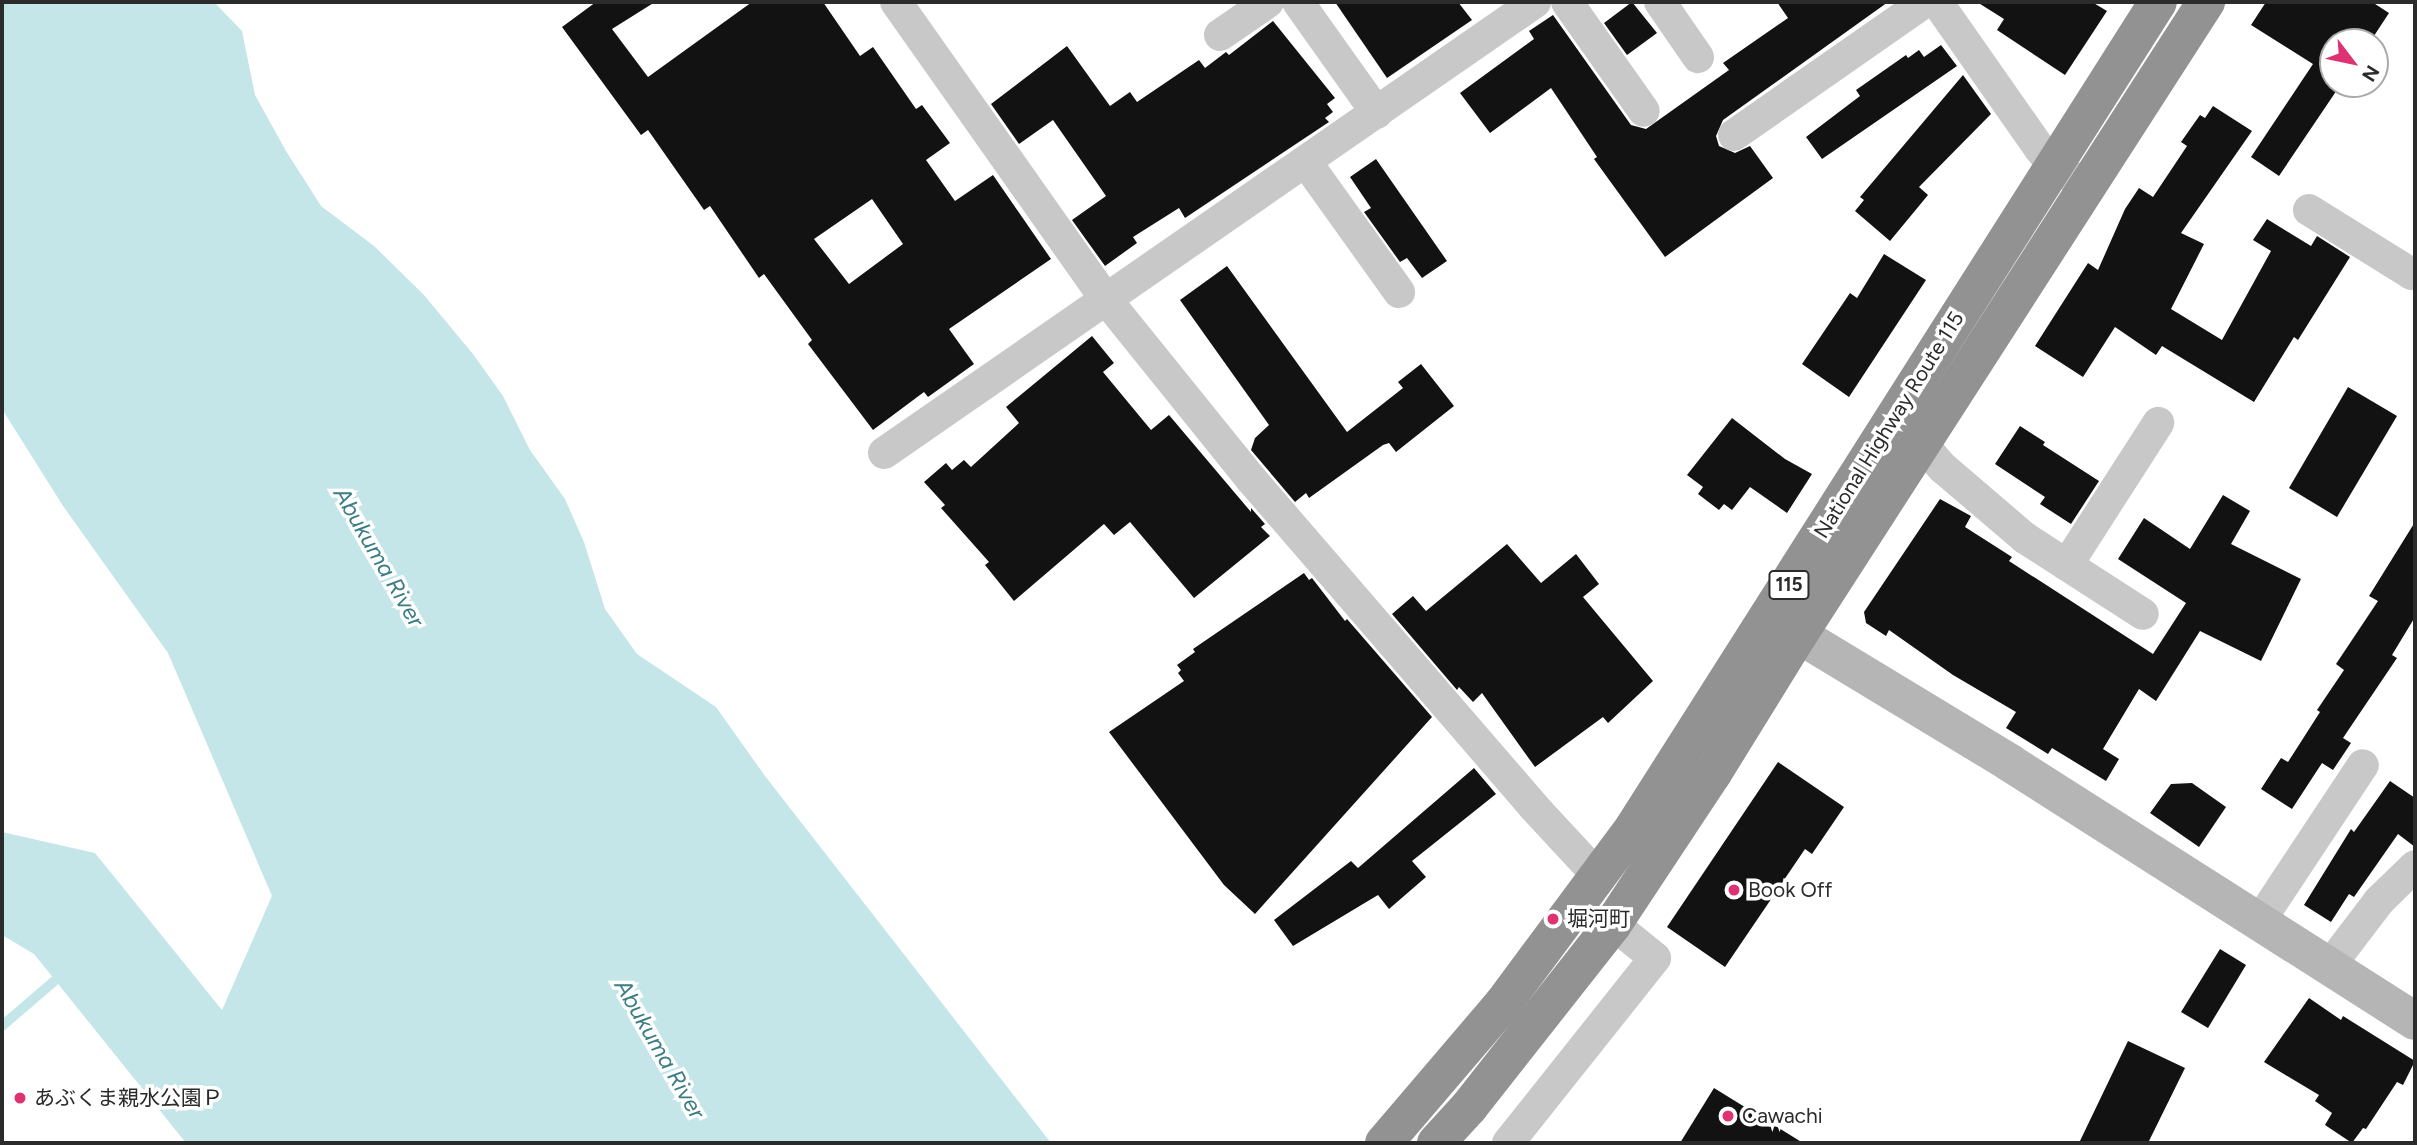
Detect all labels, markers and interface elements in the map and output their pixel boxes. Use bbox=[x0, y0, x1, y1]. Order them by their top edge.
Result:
north arrow bbox=[2319, 28, 2389, 98]
text: N bbox=[2357, 61, 2384, 86]
street label: National Highway Route 115 bbox=[1809, 307, 1969, 543]
water label: Abukuma River bbox=[328, 482, 430, 632]
road number: 115 bbox=[1768, 570, 1810, 600]
place label: Book Off bbox=[1748, 877, 1832, 903]
marker: Book Off bbox=[1726, 882, 1742, 898]
place label: 堀河町 bbox=[1567, 906, 1630, 932]
marker: 堀河町 bbox=[1545, 911, 1561, 927]
water label: Abukuma River bbox=[609, 974, 711, 1124]
place label: あぶくま親水公園Ｐ bbox=[34, 1085, 223, 1111]
marker: あぶくま親水公園Ｐ bbox=[12, 1090, 28, 1106]
place label: Cawachi bbox=[1742, 1103, 1823, 1129]
marker: Cawachi bbox=[1720, 1108, 1736, 1124]

